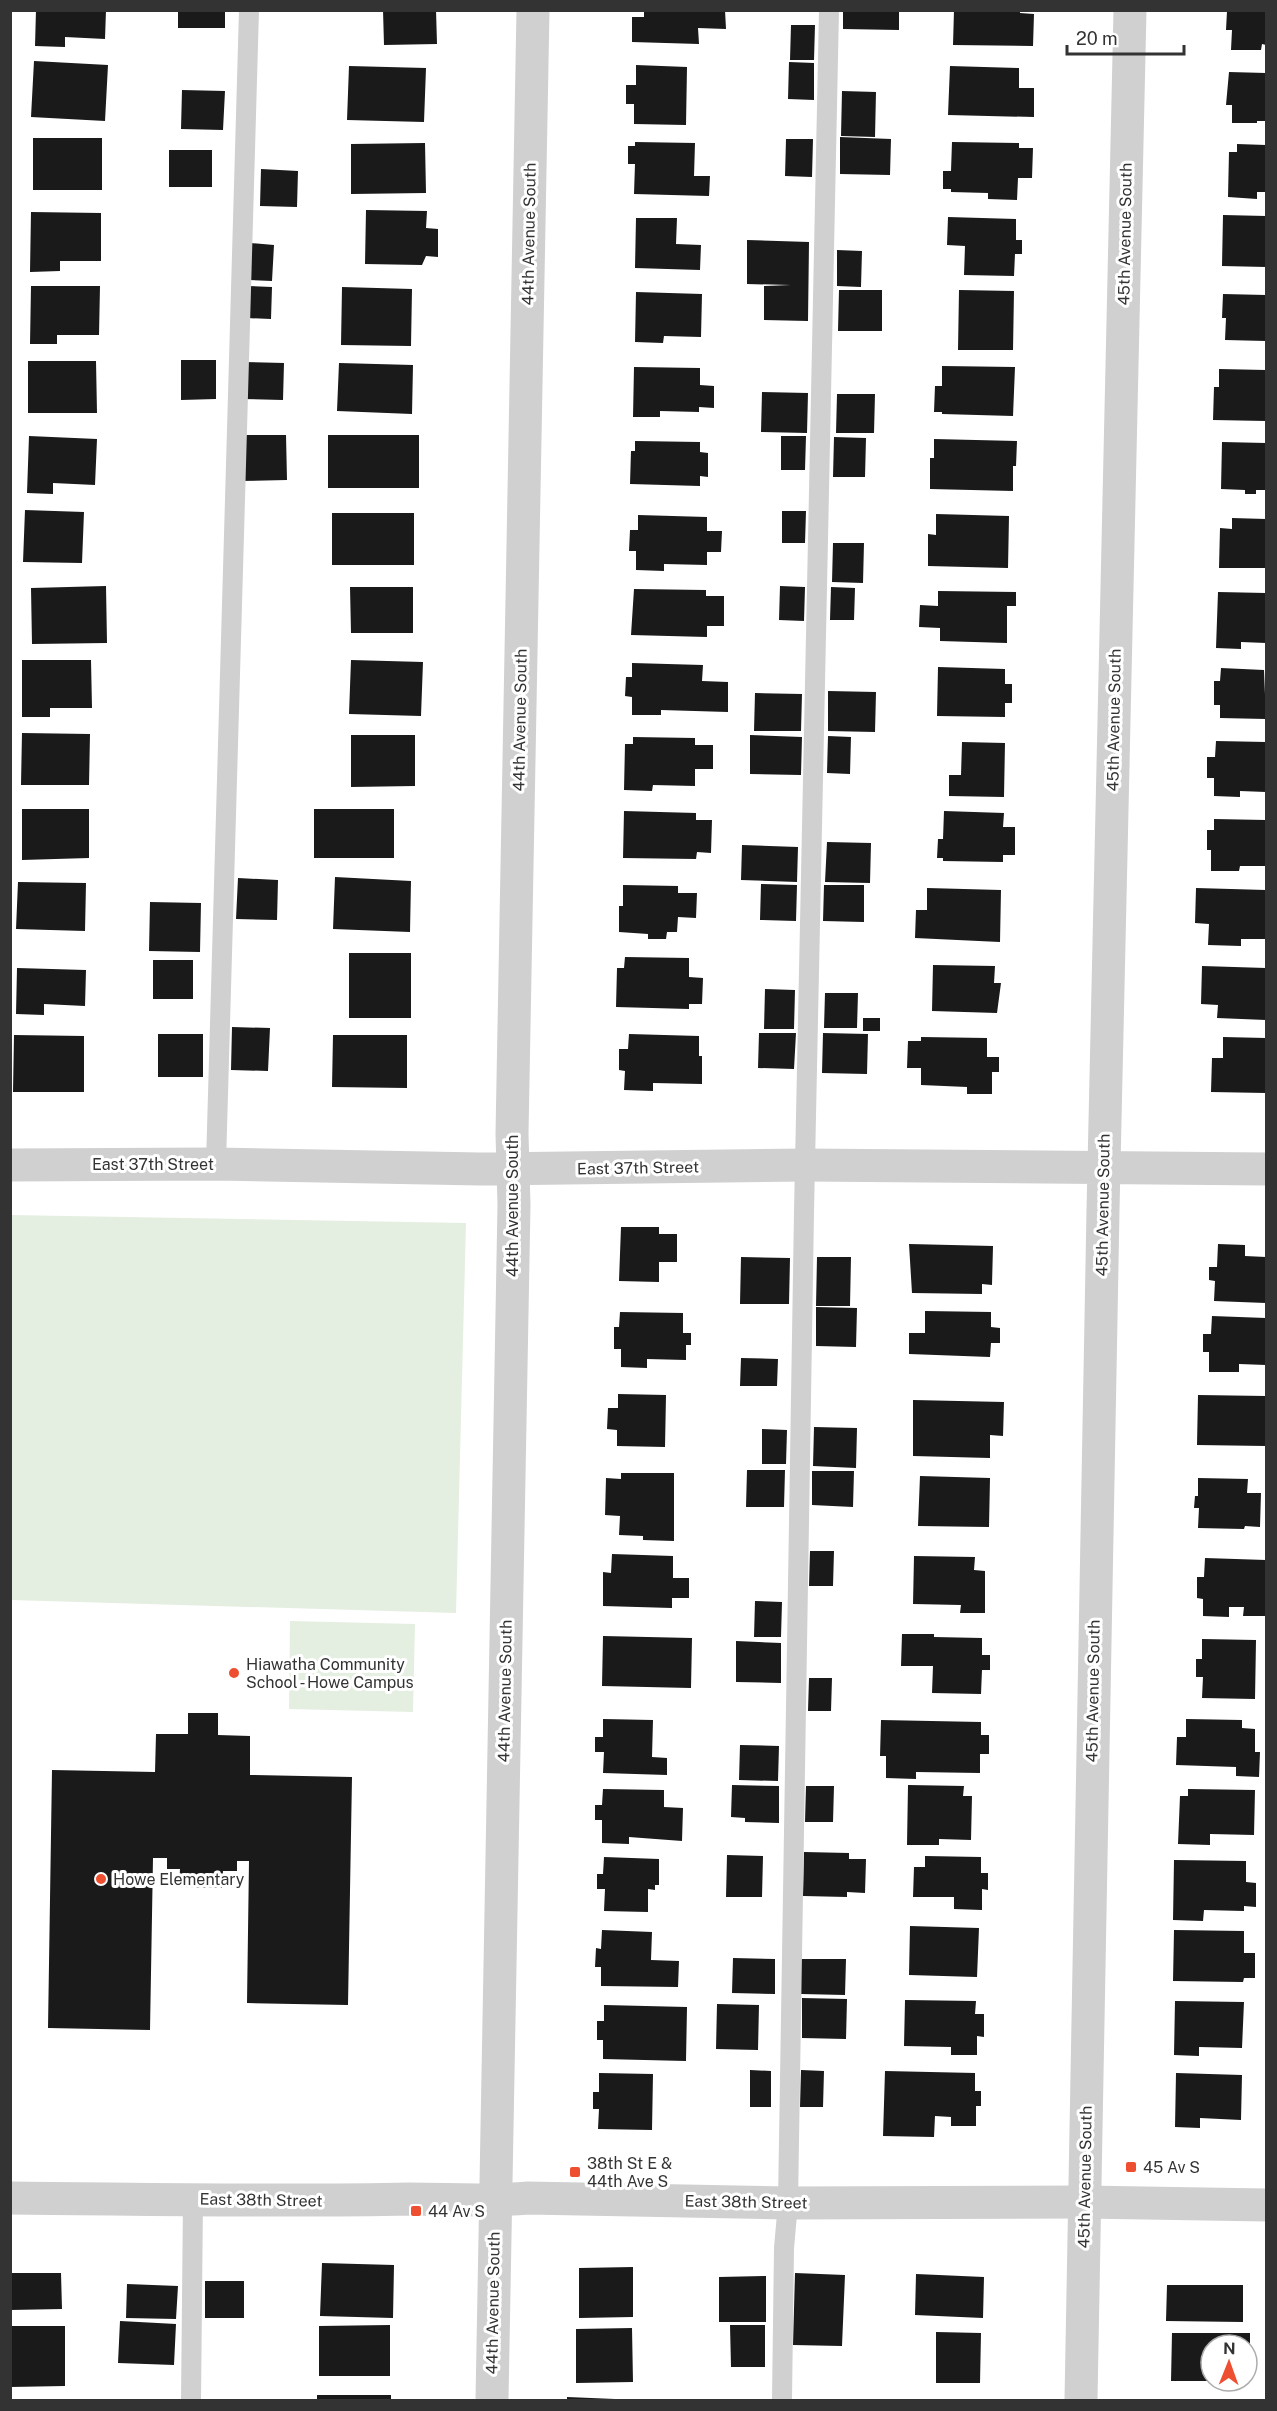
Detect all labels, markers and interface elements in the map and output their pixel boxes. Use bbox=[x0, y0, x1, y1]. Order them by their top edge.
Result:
scale bar bbox=[1067, 18, 1184, 56]
text: 20 m bbox=[1076, 28, 1118, 49]
street label: 45th Avenue South bbox=[1114, 162, 1136, 306]
street label: 44th Avenue South bbox=[518, 163, 540, 305]
street label: 45th Avenue South bbox=[1103, 648, 1125, 792]
street label: 44th Avenue South bbox=[509, 649, 531, 791]
street label: 45th Avenue South bbox=[1092, 1133, 1114, 1277]
street label: 44th Avenue South bbox=[503, 1135, 522, 1277]
street label: East 37th Street bbox=[92, 1155, 214, 1174]
street label: East 37th Street bbox=[577, 1157, 699, 1179]
street label: 45th Avenue South bbox=[1082, 1619, 1104, 1763]
street label: 44th Avenue South bbox=[494, 1620, 516, 1762]
place label: Hiawatha Community School - Howe Campus bbox=[246, 1655, 414, 1692]
marker: Hiawatha Community School - Howe Campus bbox=[227, 1666, 241, 1680]
place label: Howe Elementary bbox=[113, 1870, 245, 1889]
marker: Howe Elementary bbox=[94, 1872, 108, 1886]
street label: 45th Avenue South bbox=[1074, 2105, 1096, 2249]
place label: 38th St E & 44th Ave S bbox=[587, 2154, 672, 2191]
place label: 45 Av S bbox=[1143, 2158, 1200, 2177]
marker: 45 Av S bbox=[1124, 2160, 1138, 2174]
marker: 38th St E & 44th Ave S bbox=[568, 2165, 582, 2179]
street label: East 38th Street bbox=[199, 2189, 323, 2211]
street label: East 38th Street bbox=[684, 2191, 808, 2213]
place label: 44 Av S bbox=[428, 2202, 485, 2221]
marker: 44 Av S bbox=[409, 2204, 423, 2218]
street label: 44th Avenue South bbox=[482, 2232, 504, 2374]
north arrow bbox=[1199, 2333, 1259, 2393]
text: N bbox=[1223, 2339, 1236, 2358]

